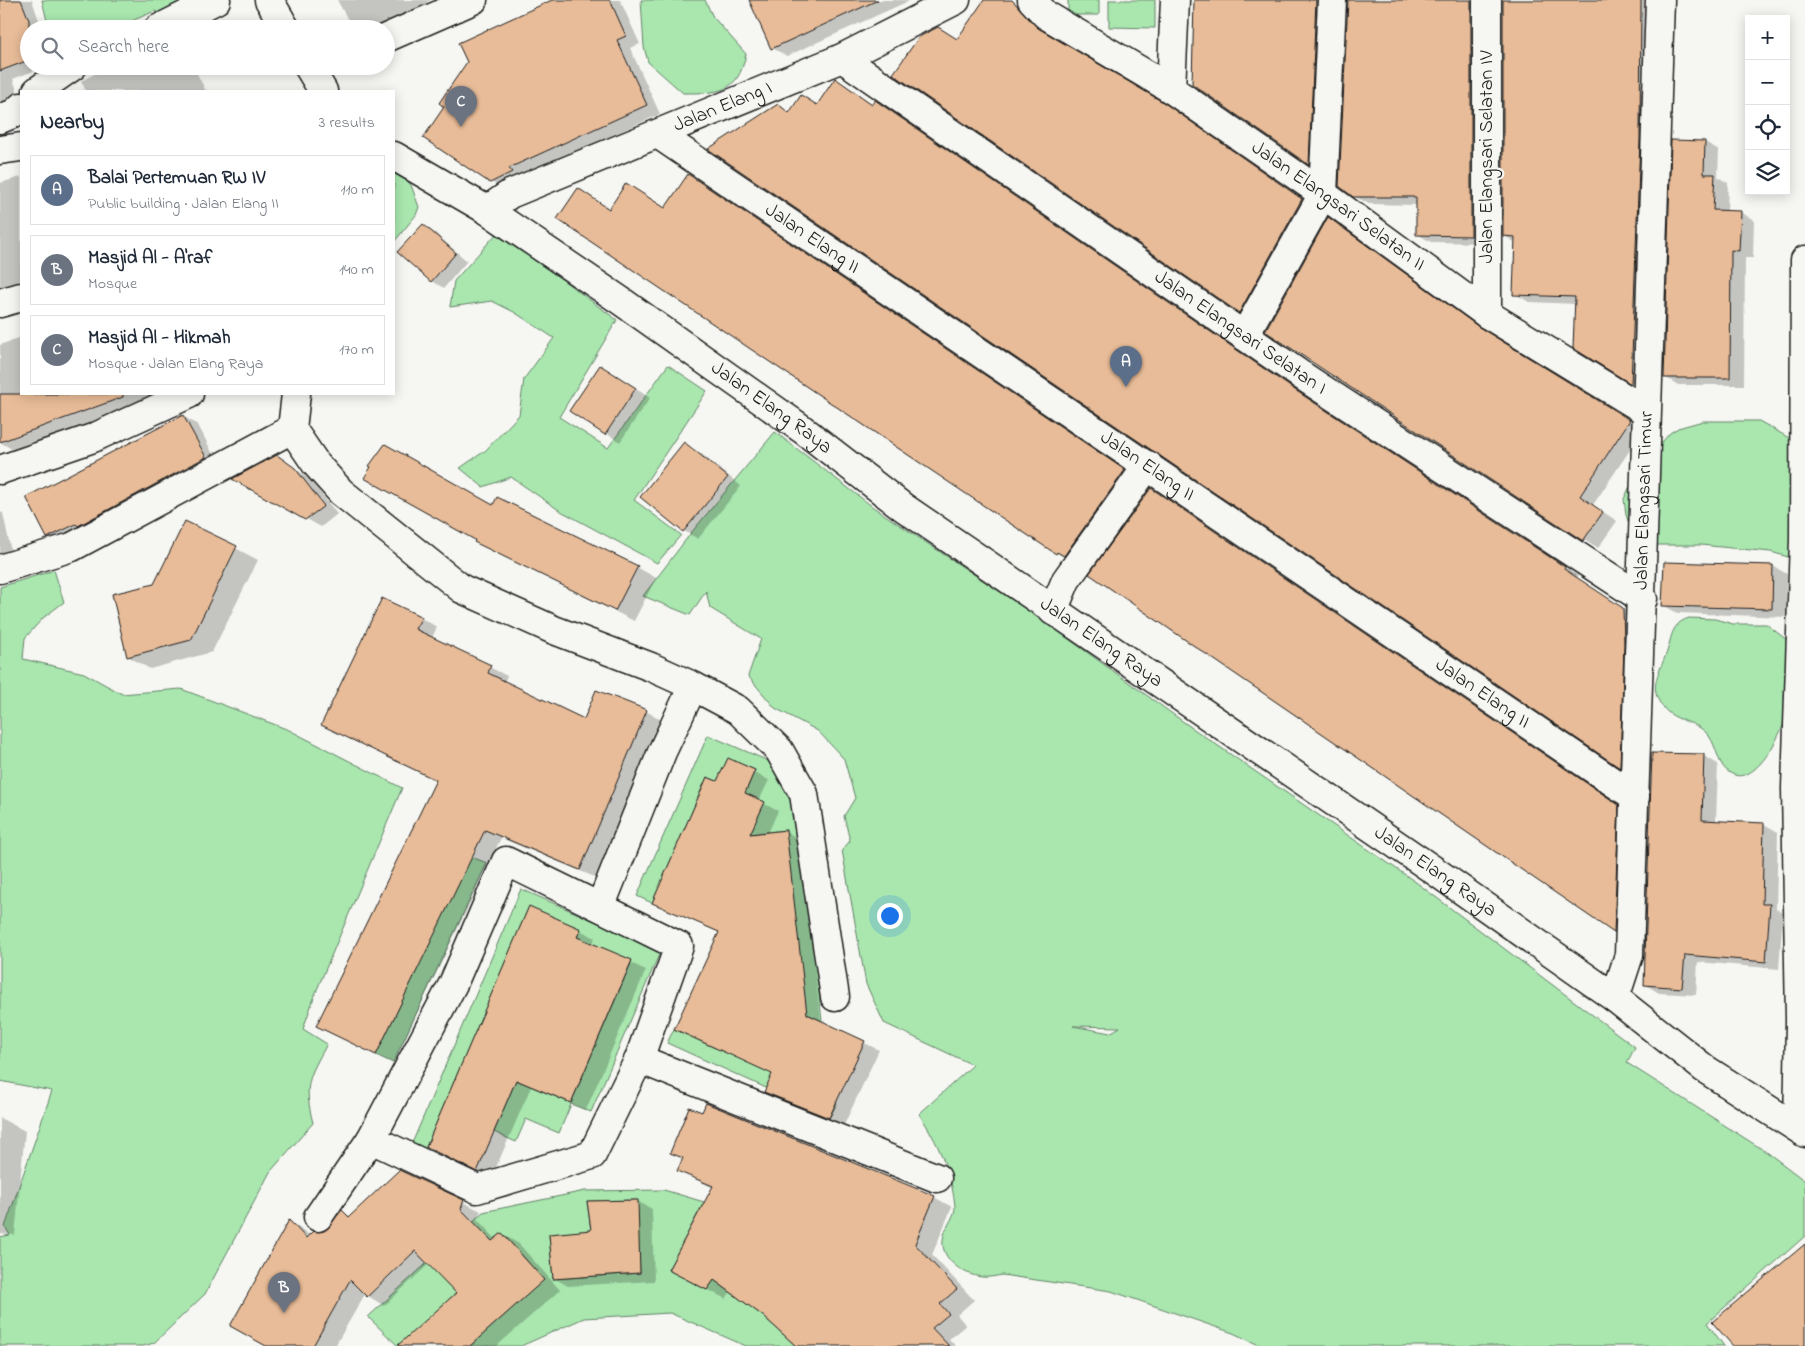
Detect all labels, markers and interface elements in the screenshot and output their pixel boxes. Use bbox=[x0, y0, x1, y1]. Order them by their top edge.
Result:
map controls bbox=[1745, 15, 1790, 195]
button: + bbox=[1745, 15, 1790, 60]
search box bbox=[20, 20, 395, 75]
icon: search bbox=[38, 34, 66, 62]
text: Search here bbox=[78, 34, 169, 61]
street label: Jalan Elangsari Selatan IV bbox=[1473, 50, 1503, 263]
button: − bbox=[1745, 60, 1790, 105]
street label: Jalan Elang I bbox=[669, 74, 777, 140]
pin: C bbox=[445, 86, 477, 127]
button: locate bbox=[1745, 105, 1790, 150]
text: Nearby bbox=[40, 108, 104, 138]
text: 3 results bbox=[319, 111, 375, 135]
street label: Jalan Elangsari Selatan II bbox=[1245, 134, 1431, 279]
button: layers bbox=[1745, 150, 1790, 195]
text: Balai Pertemuan RW IV bbox=[88, 165, 265, 192]
text: A bbox=[52, 178, 62, 202]
text: 110 m bbox=[340, 178, 374, 202]
text: Public building · Jalan Elang II bbox=[88, 192, 279, 216]
street label: Jalan Elang II bbox=[759, 196, 865, 282]
text: Masjid Al - A'raf bbox=[88, 245, 212, 272]
text: B bbox=[52, 258, 62, 282]
text: 140 m bbox=[339, 258, 374, 282]
street label: Jalan Elangsari Selatan I bbox=[1148, 263, 1332, 403]
text: Mosque bbox=[88, 272, 137, 296]
text: Masjid Al - Hikmah bbox=[88, 325, 230, 352]
text: C bbox=[53, 338, 61, 362]
text: 170 m bbox=[339, 338, 374, 362]
pin: A bbox=[1110, 346, 1142, 387]
text: Mosque · Jalan Elang Raya bbox=[88, 352, 263, 376]
street label: Jalan Elang Raya bbox=[705, 354, 838, 462]
street label: Jalan Elangsari Timur bbox=[1627, 410, 1661, 590]
street label: Jalan Elang II bbox=[1094, 424, 1201, 509]
street label: Jalan Elang Raya bbox=[1034, 590, 1169, 695]
street label: Jalan Elang II bbox=[1429, 651, 1536, 736]
street label: Jalan Elang Raya bbox=[1368, 819, 1502, 925]
your location bbox=[877, 903, 903, 929]
pin: B bbox=[268, 1272, 300, 1313]

